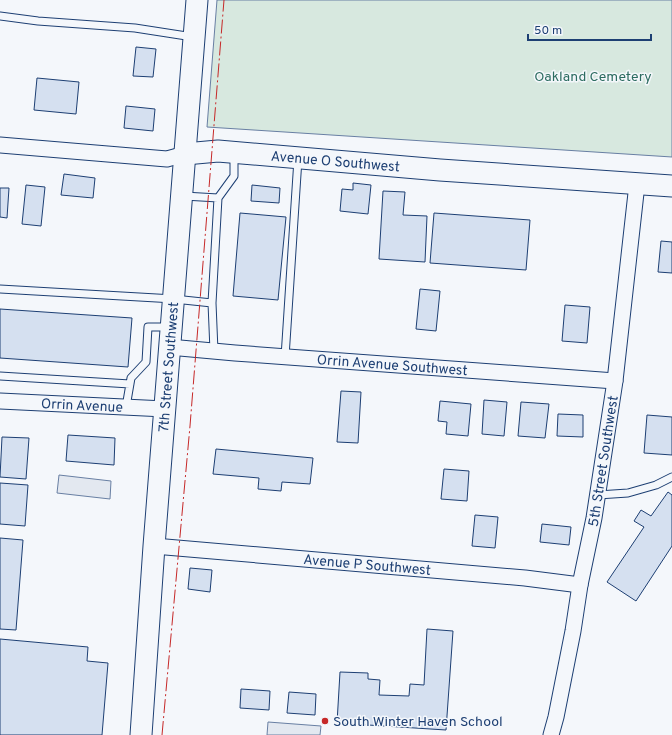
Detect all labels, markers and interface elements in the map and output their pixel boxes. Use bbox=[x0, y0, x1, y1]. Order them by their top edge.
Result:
scale bar bbox=[528, 16, 651, 42]
text: 50 m bbox=[534, 23, 562, 39]
park label: Oakland Cemetery bbox=[534, 69, 652, 86]
street label: Avenue O Southwest bbox=[270, 149, 400, 177]
street label: 7th Street Southwest bbox=[156, 301, 183, 433]
street label: Orrin Avenue Southwest bbox=[316, 352, 468, 380]
street label: 5th Street Southwest bbox=[585, 394, 623, 528]
street label: Orrin Avenue bbox=[40, 396, 123, 417]
street label: Avenue P Southwest bbox=[303, 552, 432, 580]
place label: South Winter Haven School bbox=[333, 714, 503, 731]
marker: South Winter Haven School bbox=[320, 716, 330, 726]

